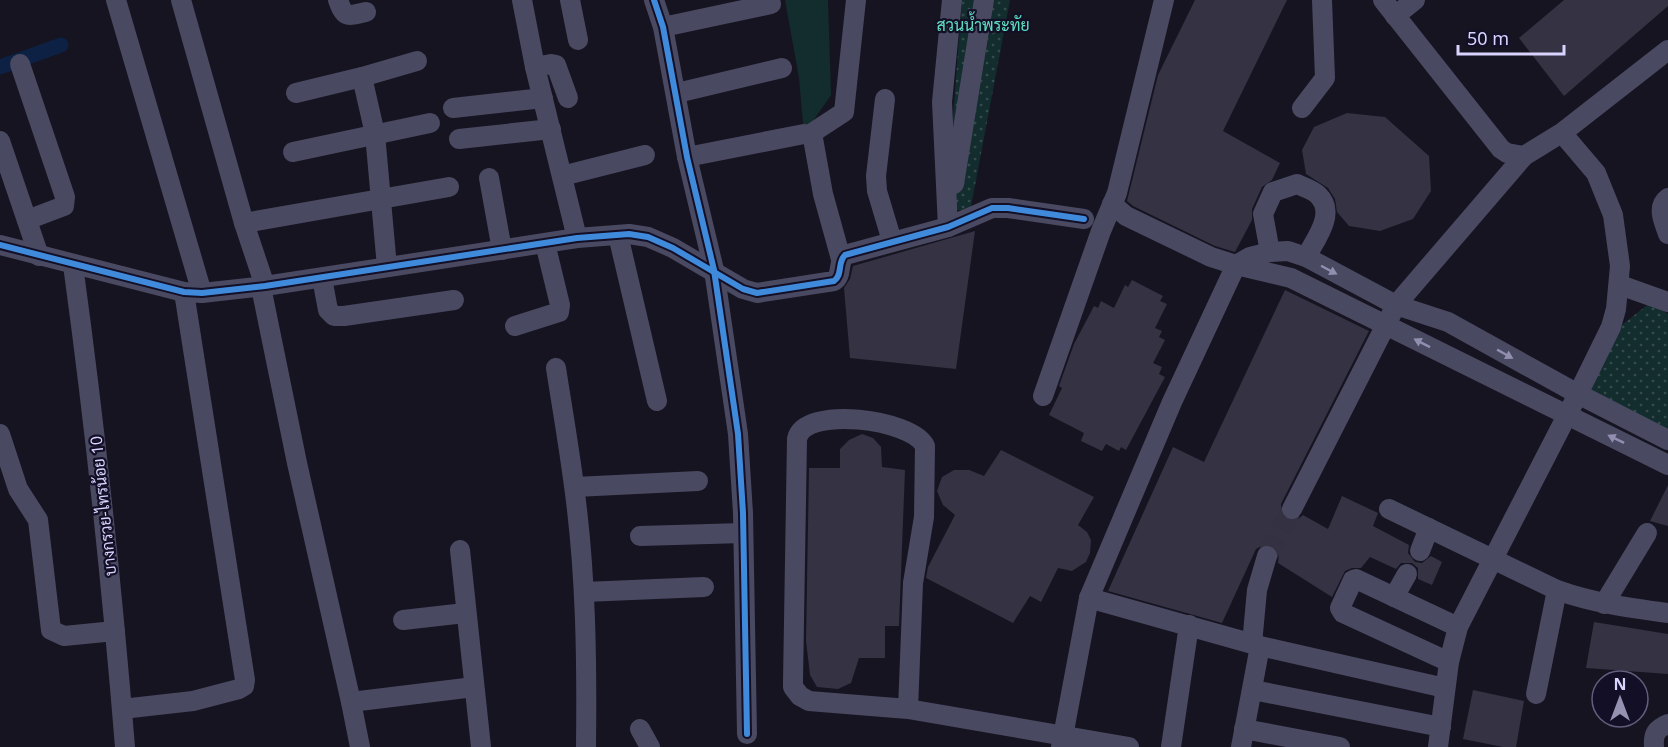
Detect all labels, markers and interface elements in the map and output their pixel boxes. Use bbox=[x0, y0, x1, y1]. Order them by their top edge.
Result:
park label: สวนน้ำพระทัย bbox=[936, 11, 1030, 36]
scale bar bbox=[1458, 18, 1564, 56]
text: 50 m bbox=[1467, 26, 1509, 50]
one-way arrow bbox=[1321, 265, 1338, 274]
one-way arrow bbox=[1414, 338, 1431, 348]
one-way arrow bbox=[1496, 349, 1513, 359]
street label: บางกรวย-ไทรน้อย 10 bbox=[85, 435, 121, 577]
one-way arrow bbox=[1607, 435, 1624, 444]
north arrow bbox=[1590, 669, 1650, 729]
text: N bbox=[1613, 673, 1627, 695]

